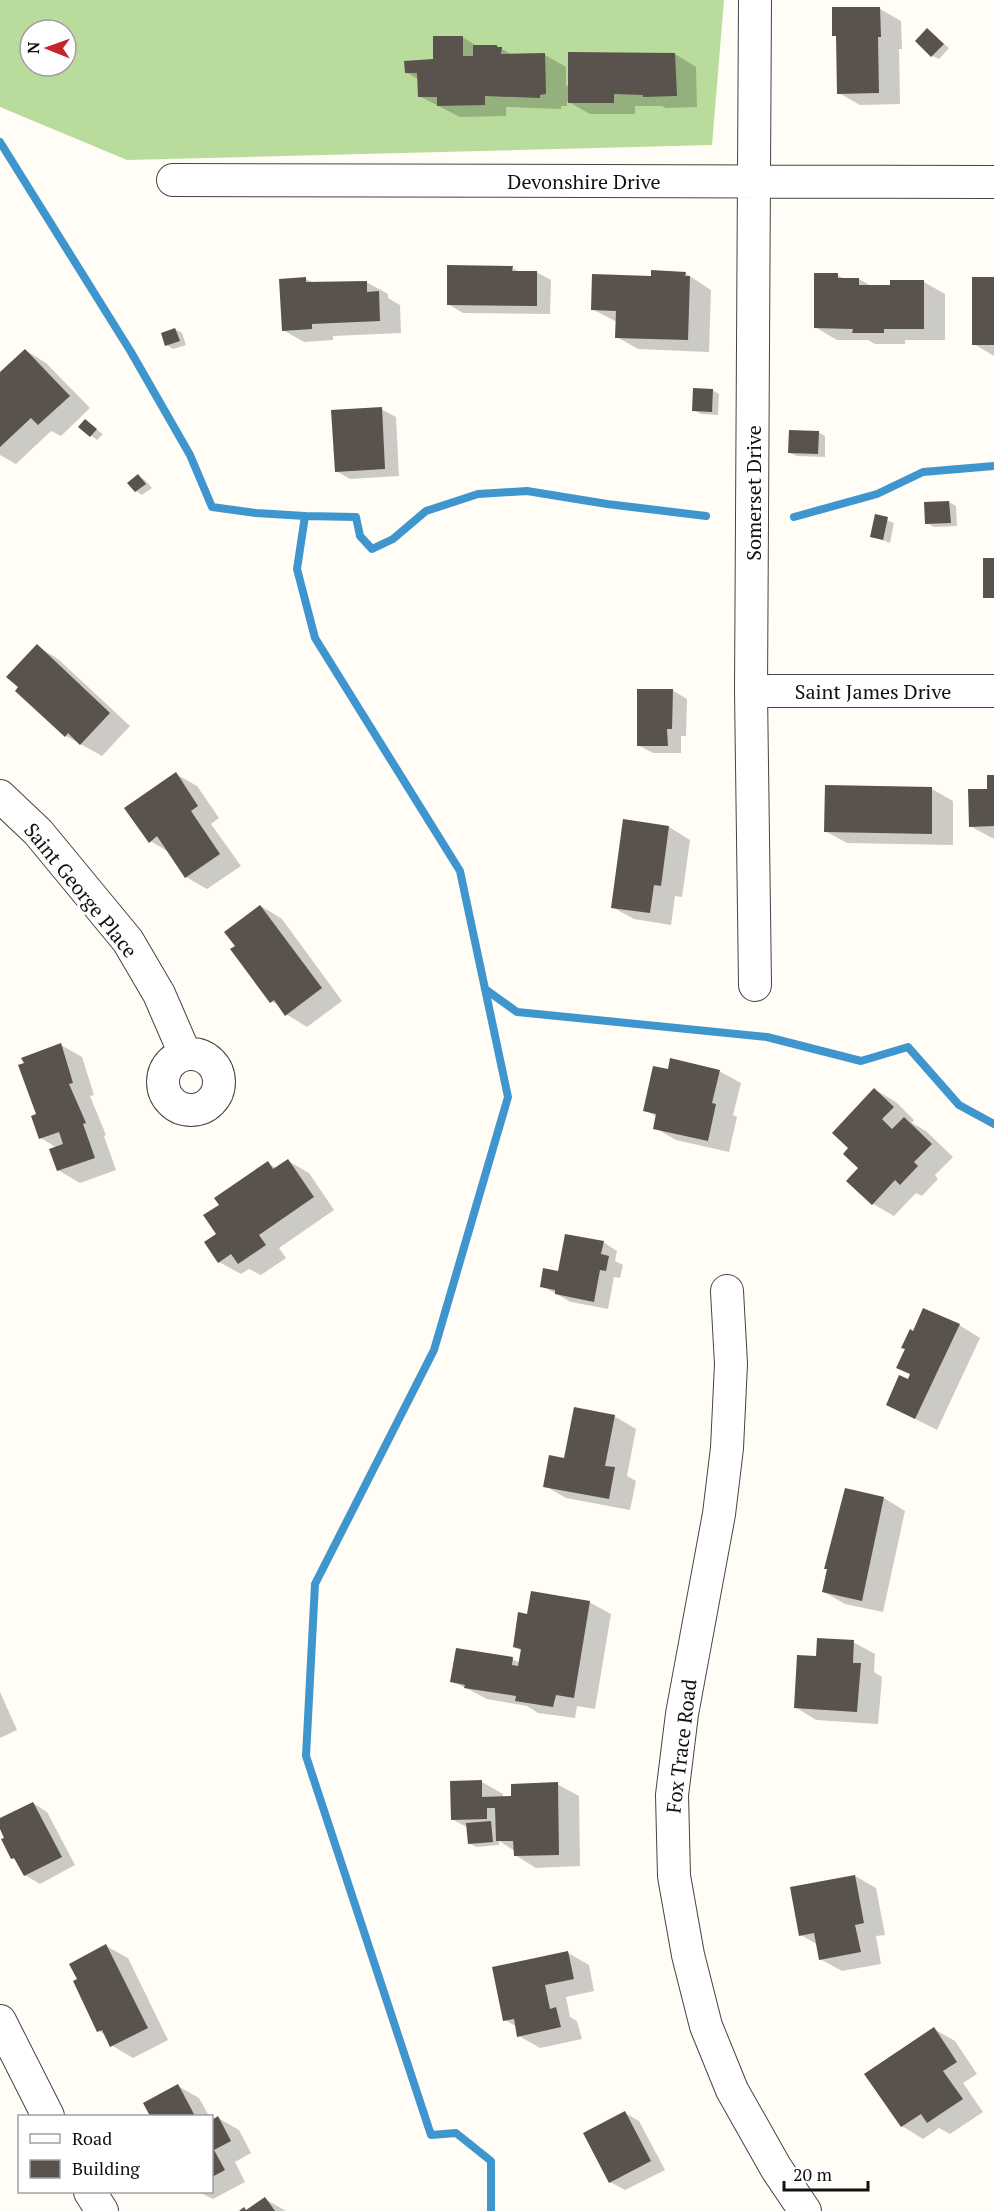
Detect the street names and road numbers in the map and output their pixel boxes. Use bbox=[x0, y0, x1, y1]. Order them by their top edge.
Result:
street label: Devonshire Drive bbox=[507, 168, 661, 195]
street label: Somerset Drive bbox=[740, 425, 767, 561]
street label: Saint James Drive bbox=[795, 678, 951, 705]
street label: Saint George Place bbox=[18, 817, 144, 963]
street label: Fox Trace Road bbox=[659, 1677, 703, 1815]

